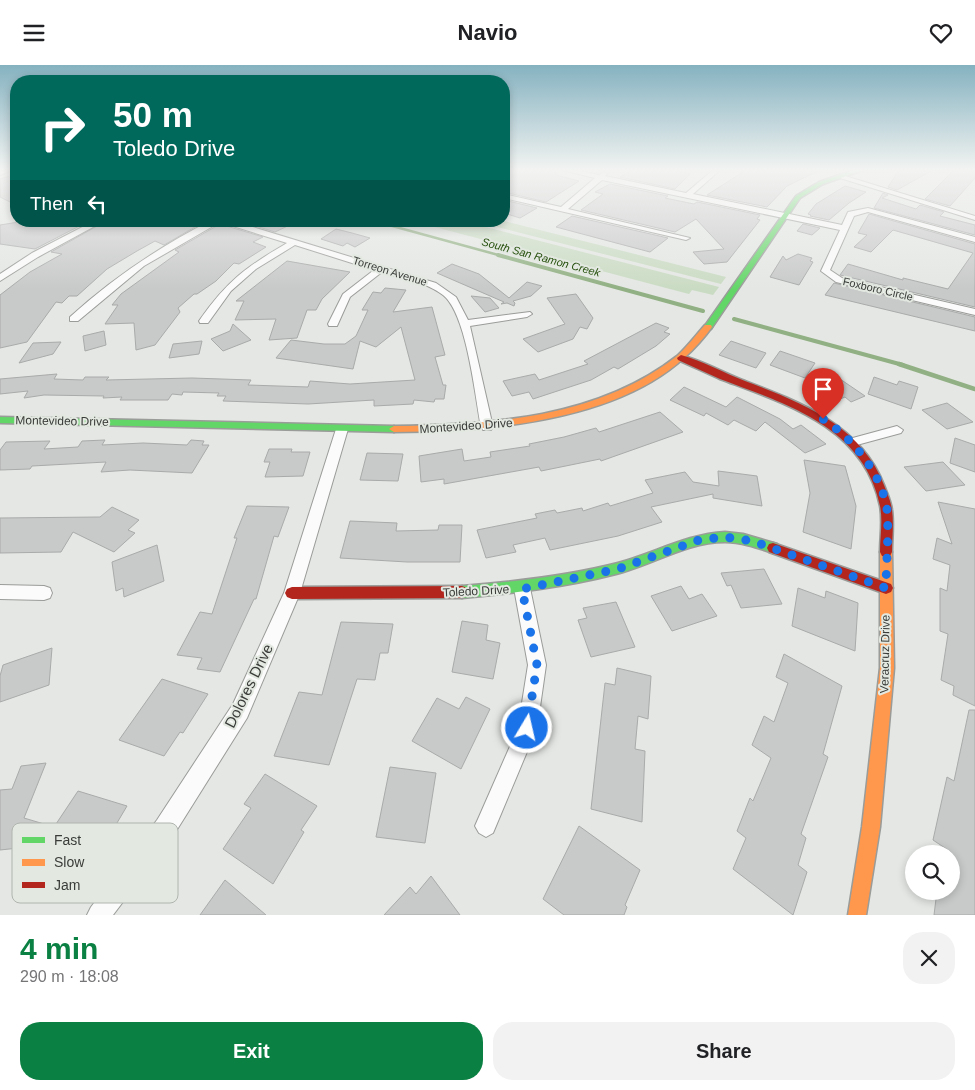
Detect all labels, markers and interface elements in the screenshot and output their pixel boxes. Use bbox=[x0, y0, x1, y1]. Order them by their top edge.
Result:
icon: menu bbox=[20, 19, 48, 47]
icon: heart bbox=[927, 19, 955, 47]
text: Navio bbox=[458, 20, 517, 45]
icon: right bbox=[30, 95, 95, 160]
text: 50 m bbox=[113, 95, 193, 134]
text: Toledo Drive bbox=[113, 136, 235, 161]
icon: left bbox=[83, 190, 111, 218]
text: Then bbox=[30, 193, 73, 214]
water label: South San Ramon Creek bbox=[480, 235, 602, 279]
street label: Torreon Avenue bbox=[351, 254, 429, 288]
street label: Foxboro Circle bbox=[842, 275, 914, 303]
pin bbox=[802, 368, 844, 419]
icon: arrive bbox=[809, 375, 837, 403]
street label: Montevideo Drive bbox=[15, 413, 109, 429]
street label: Montevideo Drive bbox=[419, 416, 513, 436]
street label: Toledo Drive bbox=[442, 582, 510, 600]
street label: Veracruz Drive bbox=[877, 614, 893, 693]
street label: Dolores Drive bbox=[221, 641, 276, 730]
position arrow bbox=[500, 701, 552, 753]
legend bbox=[12, 823, 178, 903]
text: Fast bbox=[54, 832, 81, 848]
map controls bbox=[905, 845, 960, 900]
button: search bbox=[905, 845, 960, 900]
text: Slow bbox=[54, 854, 85, 870]
text: Jam bbox=[54, 877, 80, 893]
text: 4 min bbox=[20, 932, 98, 965]
button: close bbox=[903, 932, 955, 984]
text: 290 m · 18:08 bbox=[20, 968, 119, 985]
button: Exit bbox=[20, 1022, 483, 1080]
button: Share bbox=[493, 1022, 955, 1080]

